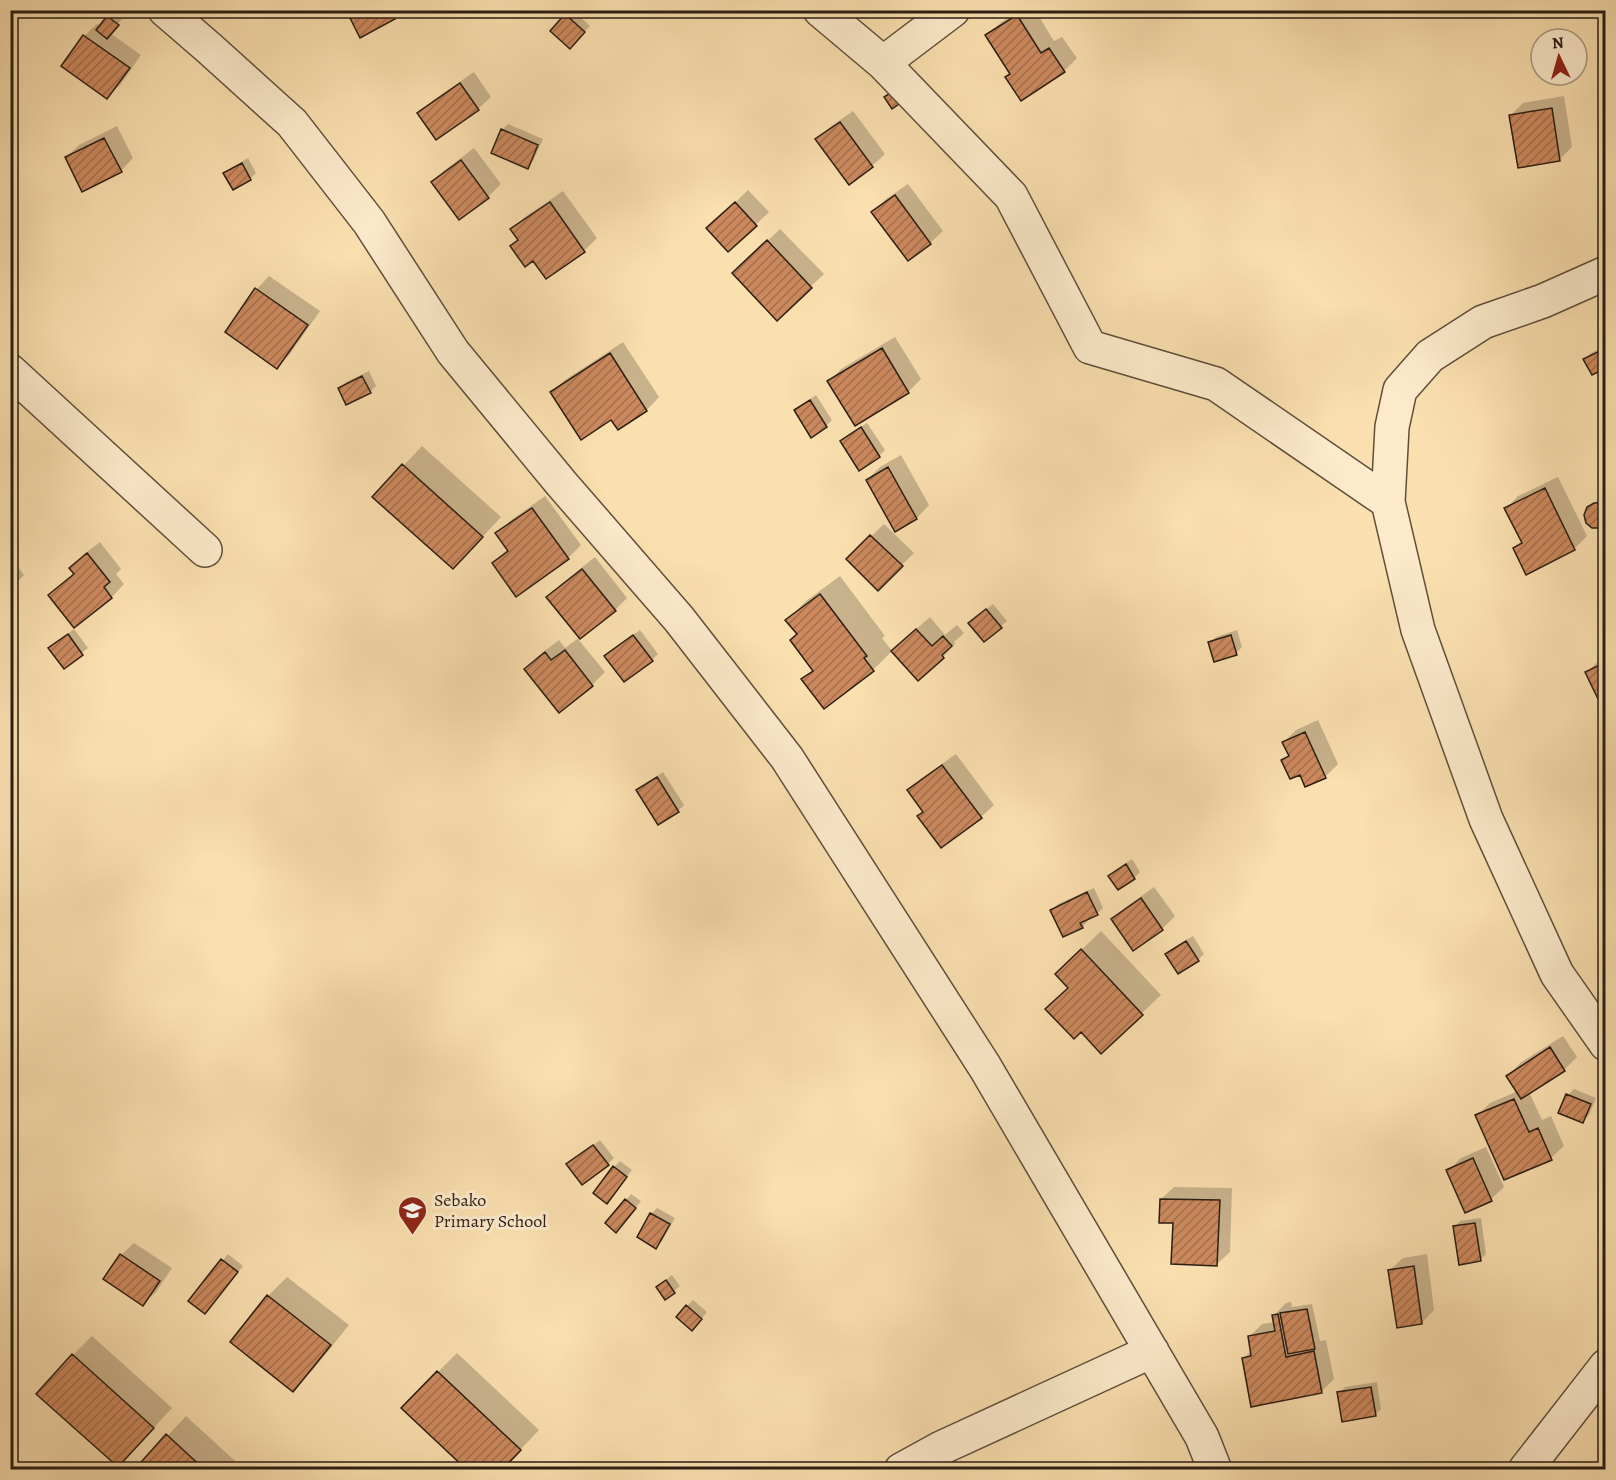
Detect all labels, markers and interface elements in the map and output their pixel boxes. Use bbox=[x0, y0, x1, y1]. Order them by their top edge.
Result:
north arrow bbox=[1529, 27, 1589, 87]
text: N bbox=[1551, 32, 1565, 55]
place label: Sebako Primary School bbox=[434, 1188, 547, 1233]
school or university icon: Sebako Primary School bbox=[397, 1194, 429, 1236]

